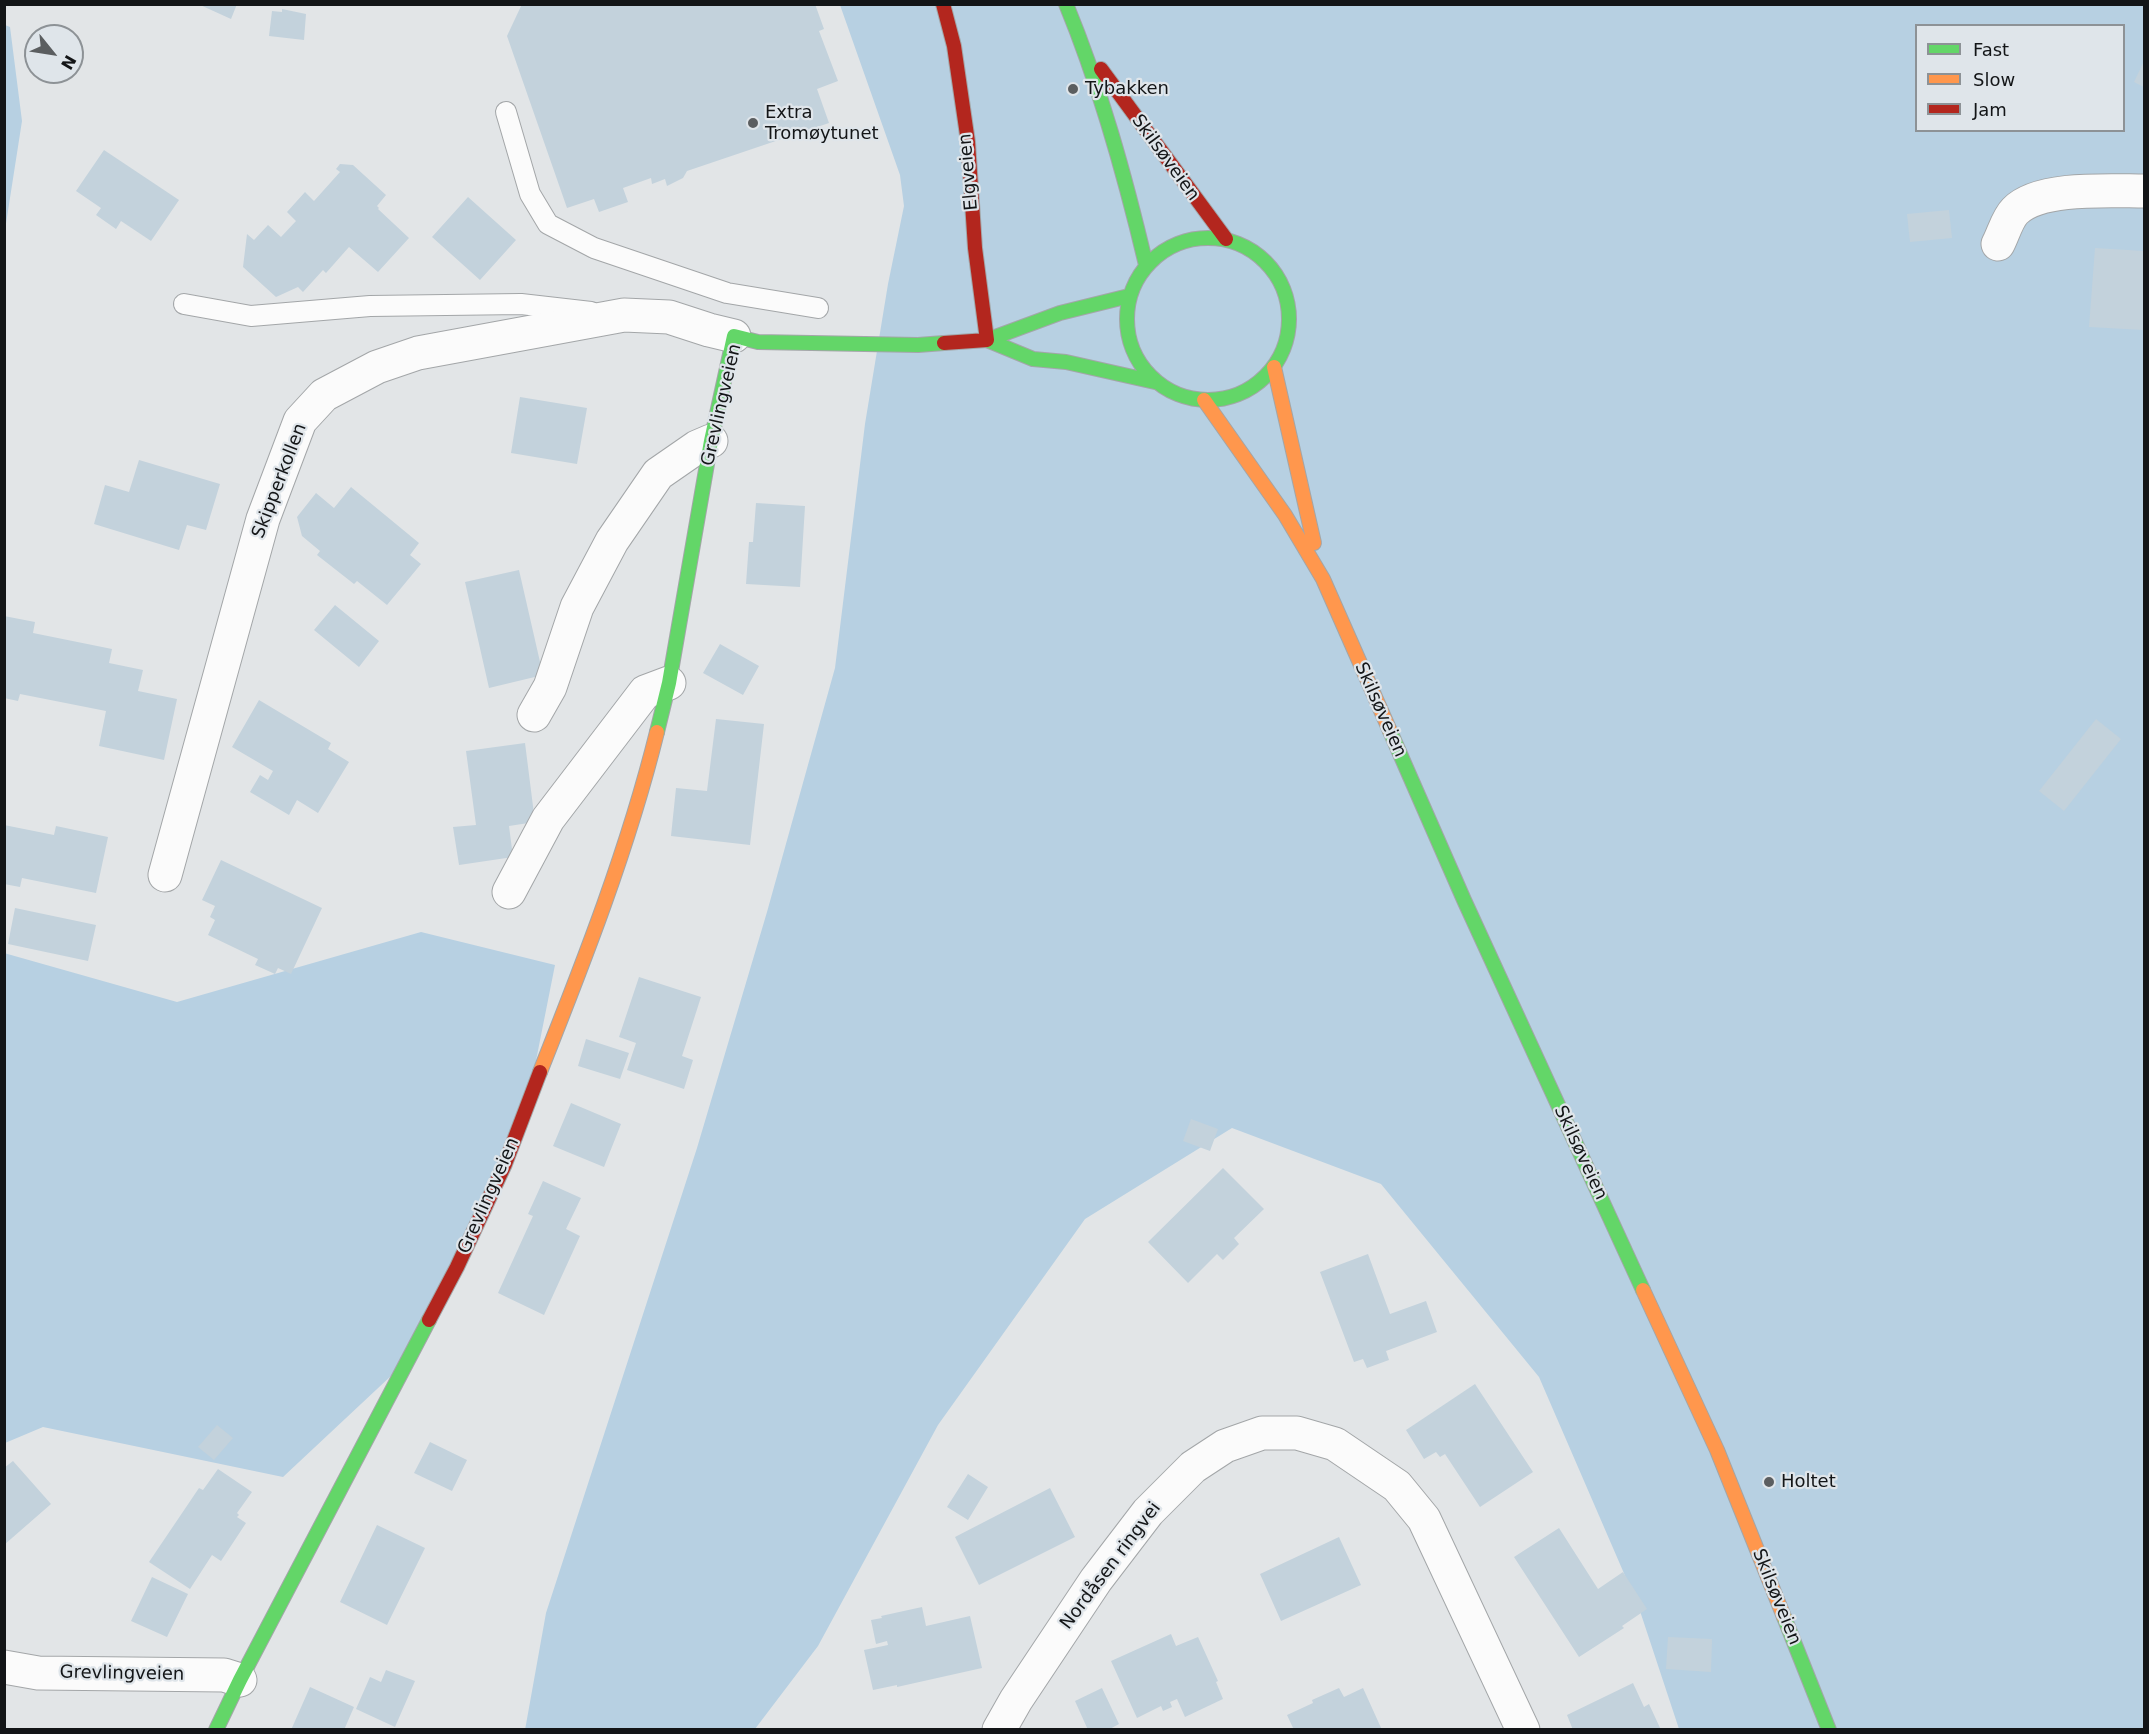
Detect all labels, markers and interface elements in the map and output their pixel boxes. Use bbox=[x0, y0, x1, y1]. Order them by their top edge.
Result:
north arrow bbox=[24, 24, 84, 84]
legend bbox=[1915, 24, 2125, 132]
text: Fast bbox=[1973, 39, 2009, 60]
text: N bbox=[57, 52, 80, 73]
text: Slow bbox=[1973, 69, 2015, 90]
place label: Tybakken bbox=[1085, 78, 1169, 100]
marker: Tybakken bbox=[1066, 82, 1080, 96]
text: Jam bbox=[1973, 99, 2007, 120]
place label: Extra Tromøytunet bbox=[765, 102, 879, 144]
street label: Skilsøveien bbox=[1126, 111, 1204, 205]
marker: Extra Tromøytunet bbox=[746, 116, 760, 130]
street label: Elgveien bbox=[955, 133, 983, 211]
street label: Grevlingveien bbox=[697, 342, 747, 468]
street label: Skipperkollen bbox=[248, 420, 312, 542]
street label: Skilsøveien bbox=[1350, 659, 1410, 761]
street label: Skilsøveien bbox=[1549, 1102, 1611, 1204]
street label: Grevlingveien bbox=[454, 1135, 524, 1257]
place label: Holtet bbox=[1781, 1471, 1836, 1493]
marker: Holtet bbox=[1762, 1475, 1776, 1489]
street label: Nordåsen ringvei bbox=[1056, 1498, 1166, 1634]
street label: Skilsøveien bbox=[1747, 1546, 1805, 1648]
street label: Grevlingveien bbox=[59, 1662, 185, 1686]

